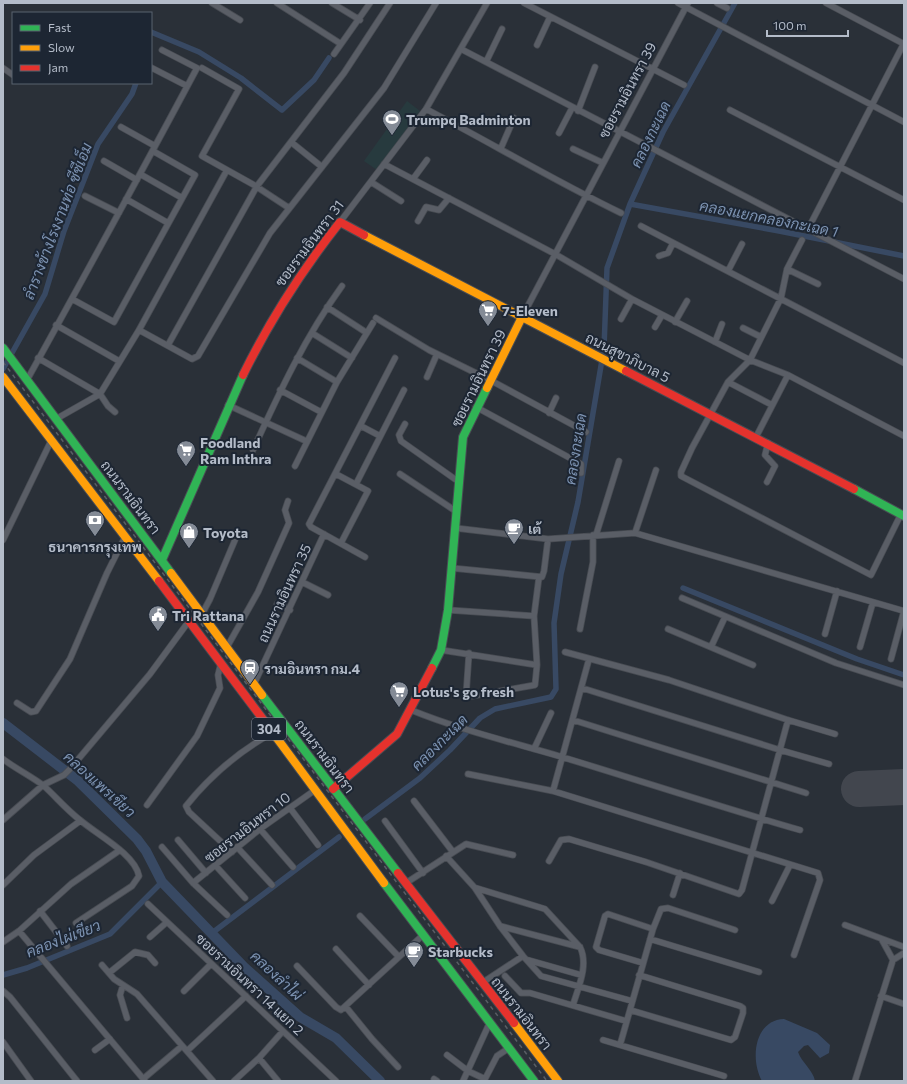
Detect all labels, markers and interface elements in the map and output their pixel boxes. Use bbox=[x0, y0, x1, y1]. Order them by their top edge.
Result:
legend bbox=[12, 12, 152, 84]
scale bar bbox=[767, 12, 848, 38]
text: 100 m bbox=[773, 18, 807, 32]
text: Fast bbox=[48, 20, 71, 34]
street label: ซอยรามอินทรา 39 bbox=[595, 39, 659, 141]
text: Slow bbox=[48, 40, 75, 54]
text: Jam bbox=[48, 60, 68, 75]
water label: คลองกะเฉด bbox=[626, 98, 674, 170]
sports icon: Trumpq Badminton bbox=[381, 108, 403, 136]
place label: Trumpq Badminton bbox=[406, 111, 531, 128]
water label: ลำรางข้างโรงงานท่อ ซีซีเอ็ม bbox=[18, 140, 95, 302]
water label: คลองแยกคลองกะเฉด 1 bbox=[698, 196, 840, 240]
street label: ซอยรามอินทรา 31 bbox=[271, 197, 347, 289]
supermarket icon: 7-Eleven bbox=[477, 299, 499, 327]
place label: 7-Eleven bbox=[502, 302, 558, 319]
street label: ซอยรามอินทรา 39 bbox=[447, 327, 509, 429]
street label: ถนนสุขาภิบาล 5 bbox=[582, 328, 673, 387]
water label: คลองกะเฉด bbox=[560, 412, 590, 486]
place label: Foodland Ram Inthra bbox=[200, 434, 271, 467]
supermarket icon: Foodland Ram Inthra bbox=[175, 439, 197, 467]
street label: ถนนรามอินทรา bbox=[98, 457, 164, 537]
bank icon: ธนาคารกรุงเทพ bbox=[84, 509, 106, 537]
cafe icon: เต้ bbox=[503, 517, 525, 545]
place label: เต้ bbox=[528, 520, 542, 537]
shop icon: Toyota bbox=[178, 521, 200, 549]
place label: Toyota bbox=[203, 524, 248, 541]
place label: ธนาคารกรุงเทพ bbox=[48, 538, 142, 558]
street label: ถนนรามอินทรา 35 bbox=[254, 541, 314, 645]
public building icon: Tri Rattana bbox=[147, 604, 169, 632]
place label: Tri Rattana bbox=[172, 607, 244, 624]
station icon: รามอินทรา กม.4 bbox=[239, 657, 261, 685]
place label: รามอินทรา กม.4 bbox=[264, 660, 360, 677]
supermarket icon: Lotus's go fresh bbox=[388, 680, 410, 708]
place label: Lotus's go fresh bbox=[413, 683, 514, 700]
water label: คลองกะเฉด bbox=[407, 710, 471, 774]
street label: ถนนรามอินทรา bbox=[292, 716, 358, 796]
road number: 304 bbox=[252, 718, 286, 740]
water label: คลองแพรเขียว bbox=[61, 747, 140, 821]
street label: ซอยรามอินทรา 10 bbox=[201, 788, 293, 866]
water label: คลองไผ่เขียว bbox=[23, 915, 103, 960]
street label: ซอยรามอินทรา 14 แยก 2 bbox=[193, 930, 308, 1039]
cafe icon: Starbucks bbox=[403, 940, 425, 968]
place label: Starbucks bbox=[428, 943, 493, 960]
water label: คลองลำไผ่ bbox=[247, 946, 307, 1004]
street label: ถนนรามอินทรา bbox=[488, 973, 556, 1053]

